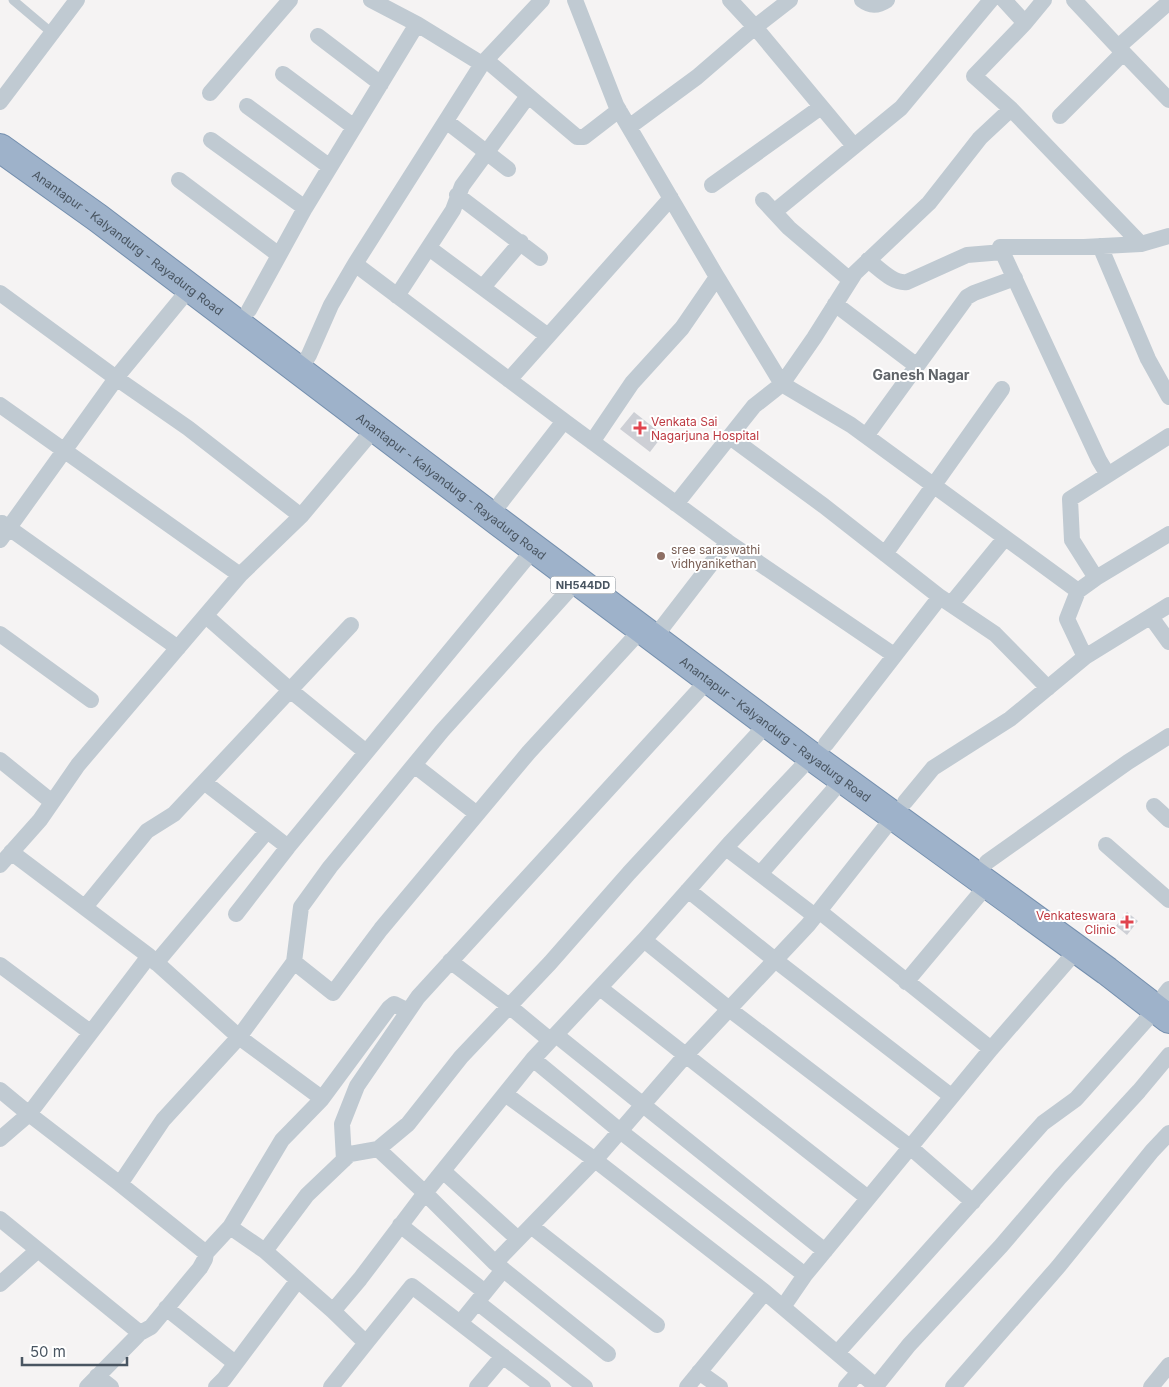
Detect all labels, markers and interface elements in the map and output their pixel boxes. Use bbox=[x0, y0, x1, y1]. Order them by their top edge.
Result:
street label: Anantapur - Kalyandurg - Rayadurg Road bbox=[30, 166, 227, 318]
district label: Ganesh Nagar bbox=[872, 366, 970, 383]
street label: Anantapur - Kalyandurg - Rayadurg Road bbox=[354, 409, 549, 562]
place label: Venkata Sai Nagarjuna Hospital bbox=[651, 414, 759, 443]
marker: Venkata Sai Nagarjuna Hospital bbox=[633, 421, 647, 435]
place label: sree saraswathi vidhyanikethan bbox=[671, 542, 760, 571]
marker: sree saraswathi vidhyanikethan bbox=[655, 550, 667, 562]
road number: NH544DD bbox=[550, 576, 616, 594]
street label: Anantapur - Kalyandurg - Rayadurg Road bbox=[677, 653, 874, 805]
place label: Venkateswara Clinic bbox=[1036, 908, 1116, 937]
marker: Venkateswara Clinic bbox=[1120, 915, 1134, 929]
scale bar bbox=[22, 1334, 128, 1366]
text: 50 m bbox=[30, 1342, 66, 1361]

